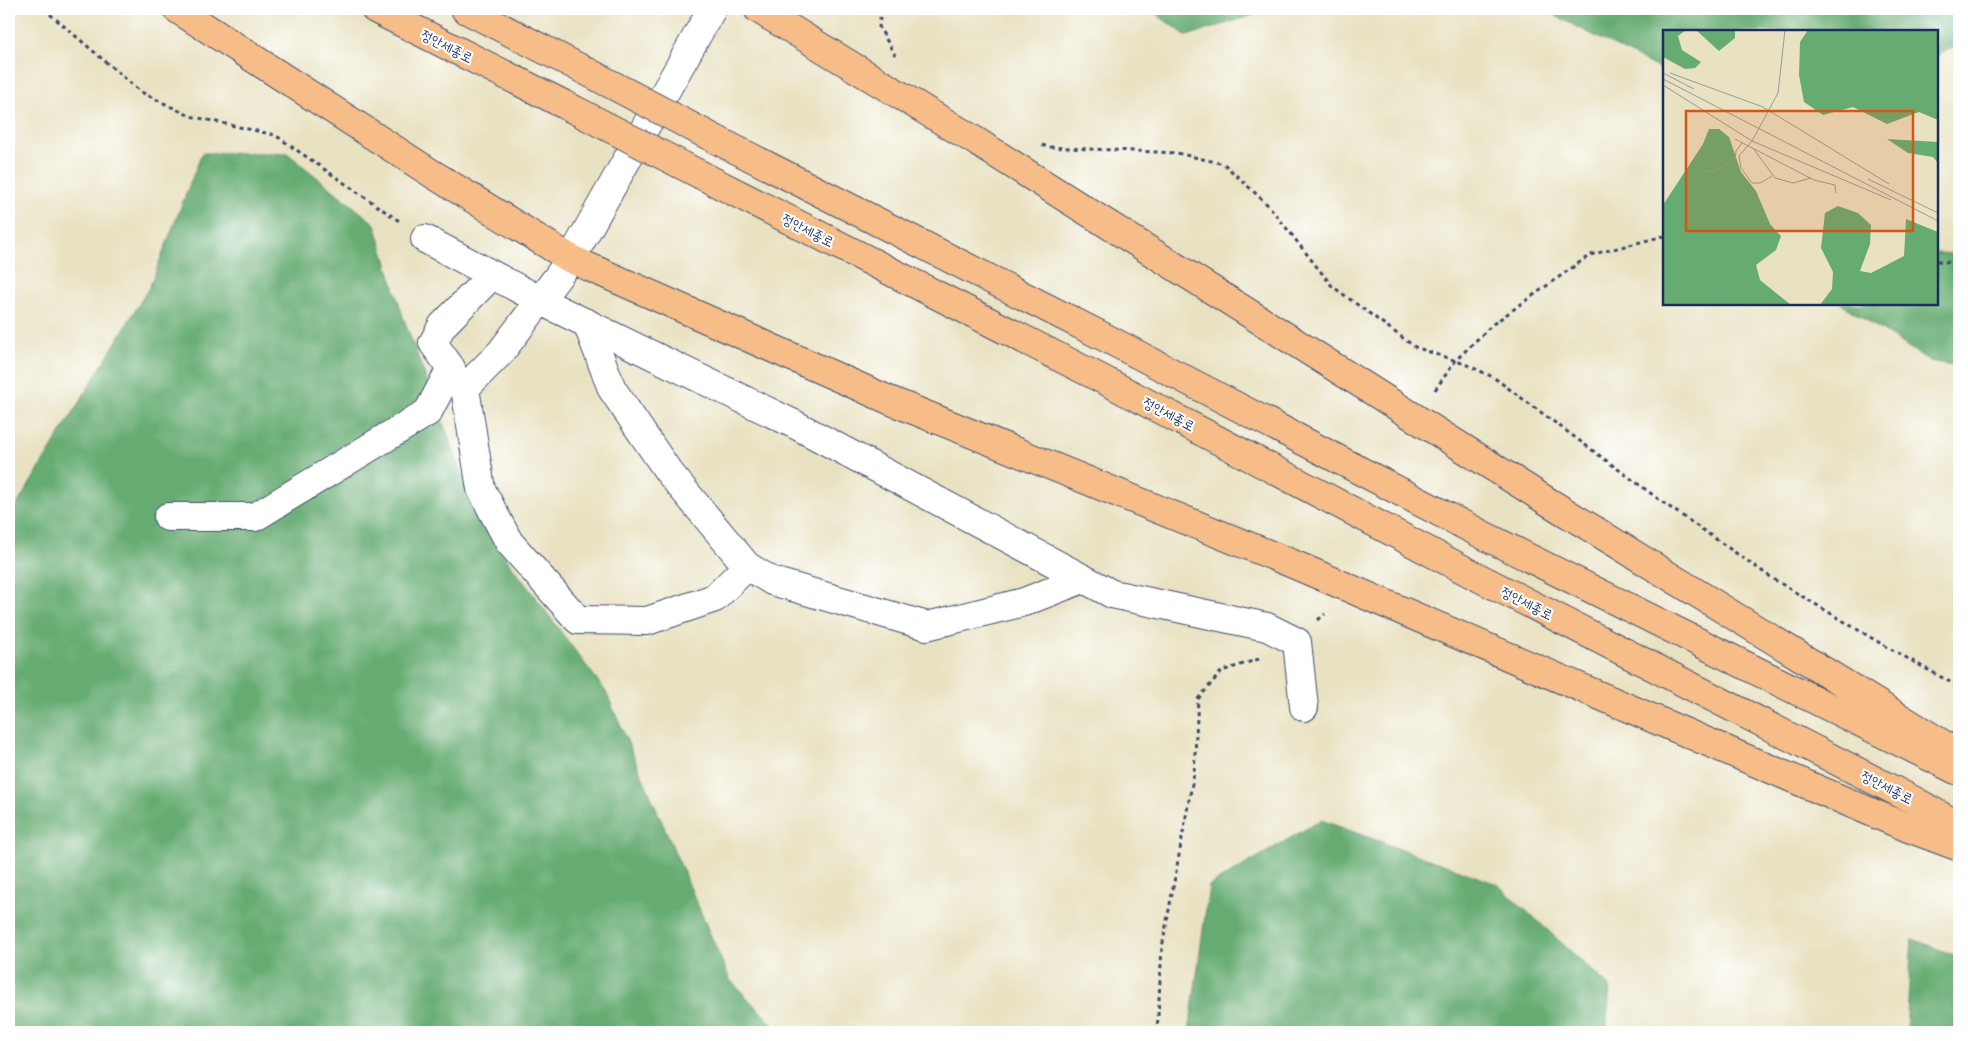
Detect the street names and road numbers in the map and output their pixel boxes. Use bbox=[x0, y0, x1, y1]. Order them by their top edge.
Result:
street label: 정안세종로 bbox=[418, 24, 477, 67]
street label: 정안세종로 bbox=[779, 208, 838, 251]
street label: 정안세종로 bbox=[1140, 392, 1199, 435]
street label: 정안세종로 bbox=[1498, 581, 1557, 624]
street label: 정안세종로 bbox=[1858, 765, 1917, 808]

